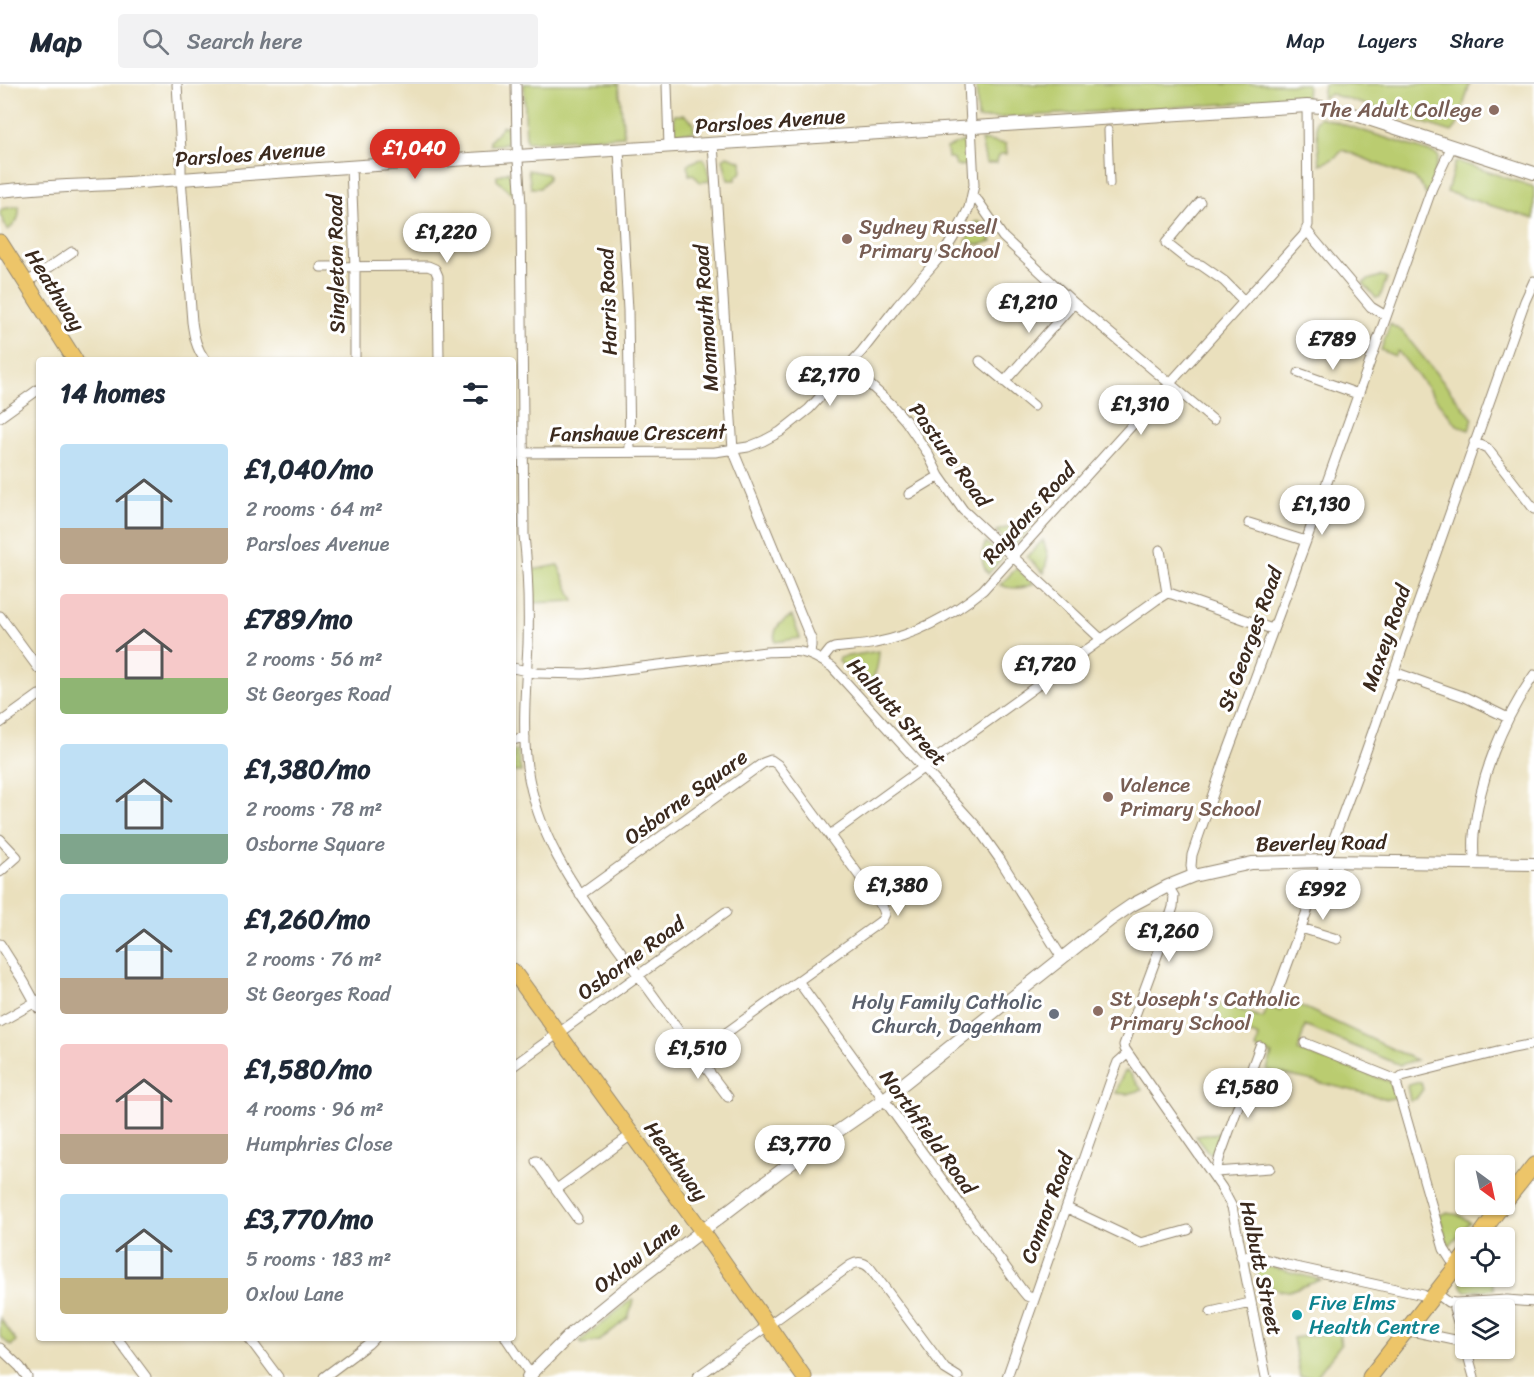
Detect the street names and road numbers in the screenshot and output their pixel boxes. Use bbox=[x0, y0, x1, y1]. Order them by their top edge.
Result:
street label: Parsloes Avenue bbox=[694, 97, 846, 145]
street label: Parsloes Avenue bbox=[174, 130, 326, 178]
street label: Singleton Road bbox=[316, 192, 356, 334]
street label: Heathway bbox=[14, 241, 96, 339]
street label: Monmouth Road bbox=[682, 241, 730, 393]
street label: Harris Road bbox=[587, 246, 629, 356]
street label: Pasture Road bbox=[899, 394, 1003, 517]
street label: Fanshawe Crescent bbox=[549, 412, 728, 454]
street label: Raydons Road bbox=[972, 452, 1087, 573]
street label: St Georges Road bbox=[1206, 559, 1294, 717]
street label: Maxey Road bbox=[1350, 578, 1423, 696]
street label: Halbutt Street bbox=[837, 648, 957, 776]
street label: Osborne Square bbox=[616, 739, 756, 855]
street label: Beverley Road bbox=[1255, 823, 1389, 863]
street label: Osborne Road bbox=[569, 904, 695, 1010]
street label: Northfield Road bbox=[869, 1061, 988, 1204]
street label: Heathway bbox=[633, 1112, 719, 1210]
street label: Connor Road bbox=[1009, 1145, 1085, 1269]
street label: Halbutt Street bbox=[1228, 1197, 1294, 1339]
street label: Oxlow Lane bbox=[585, 1210, 689, 1304]

